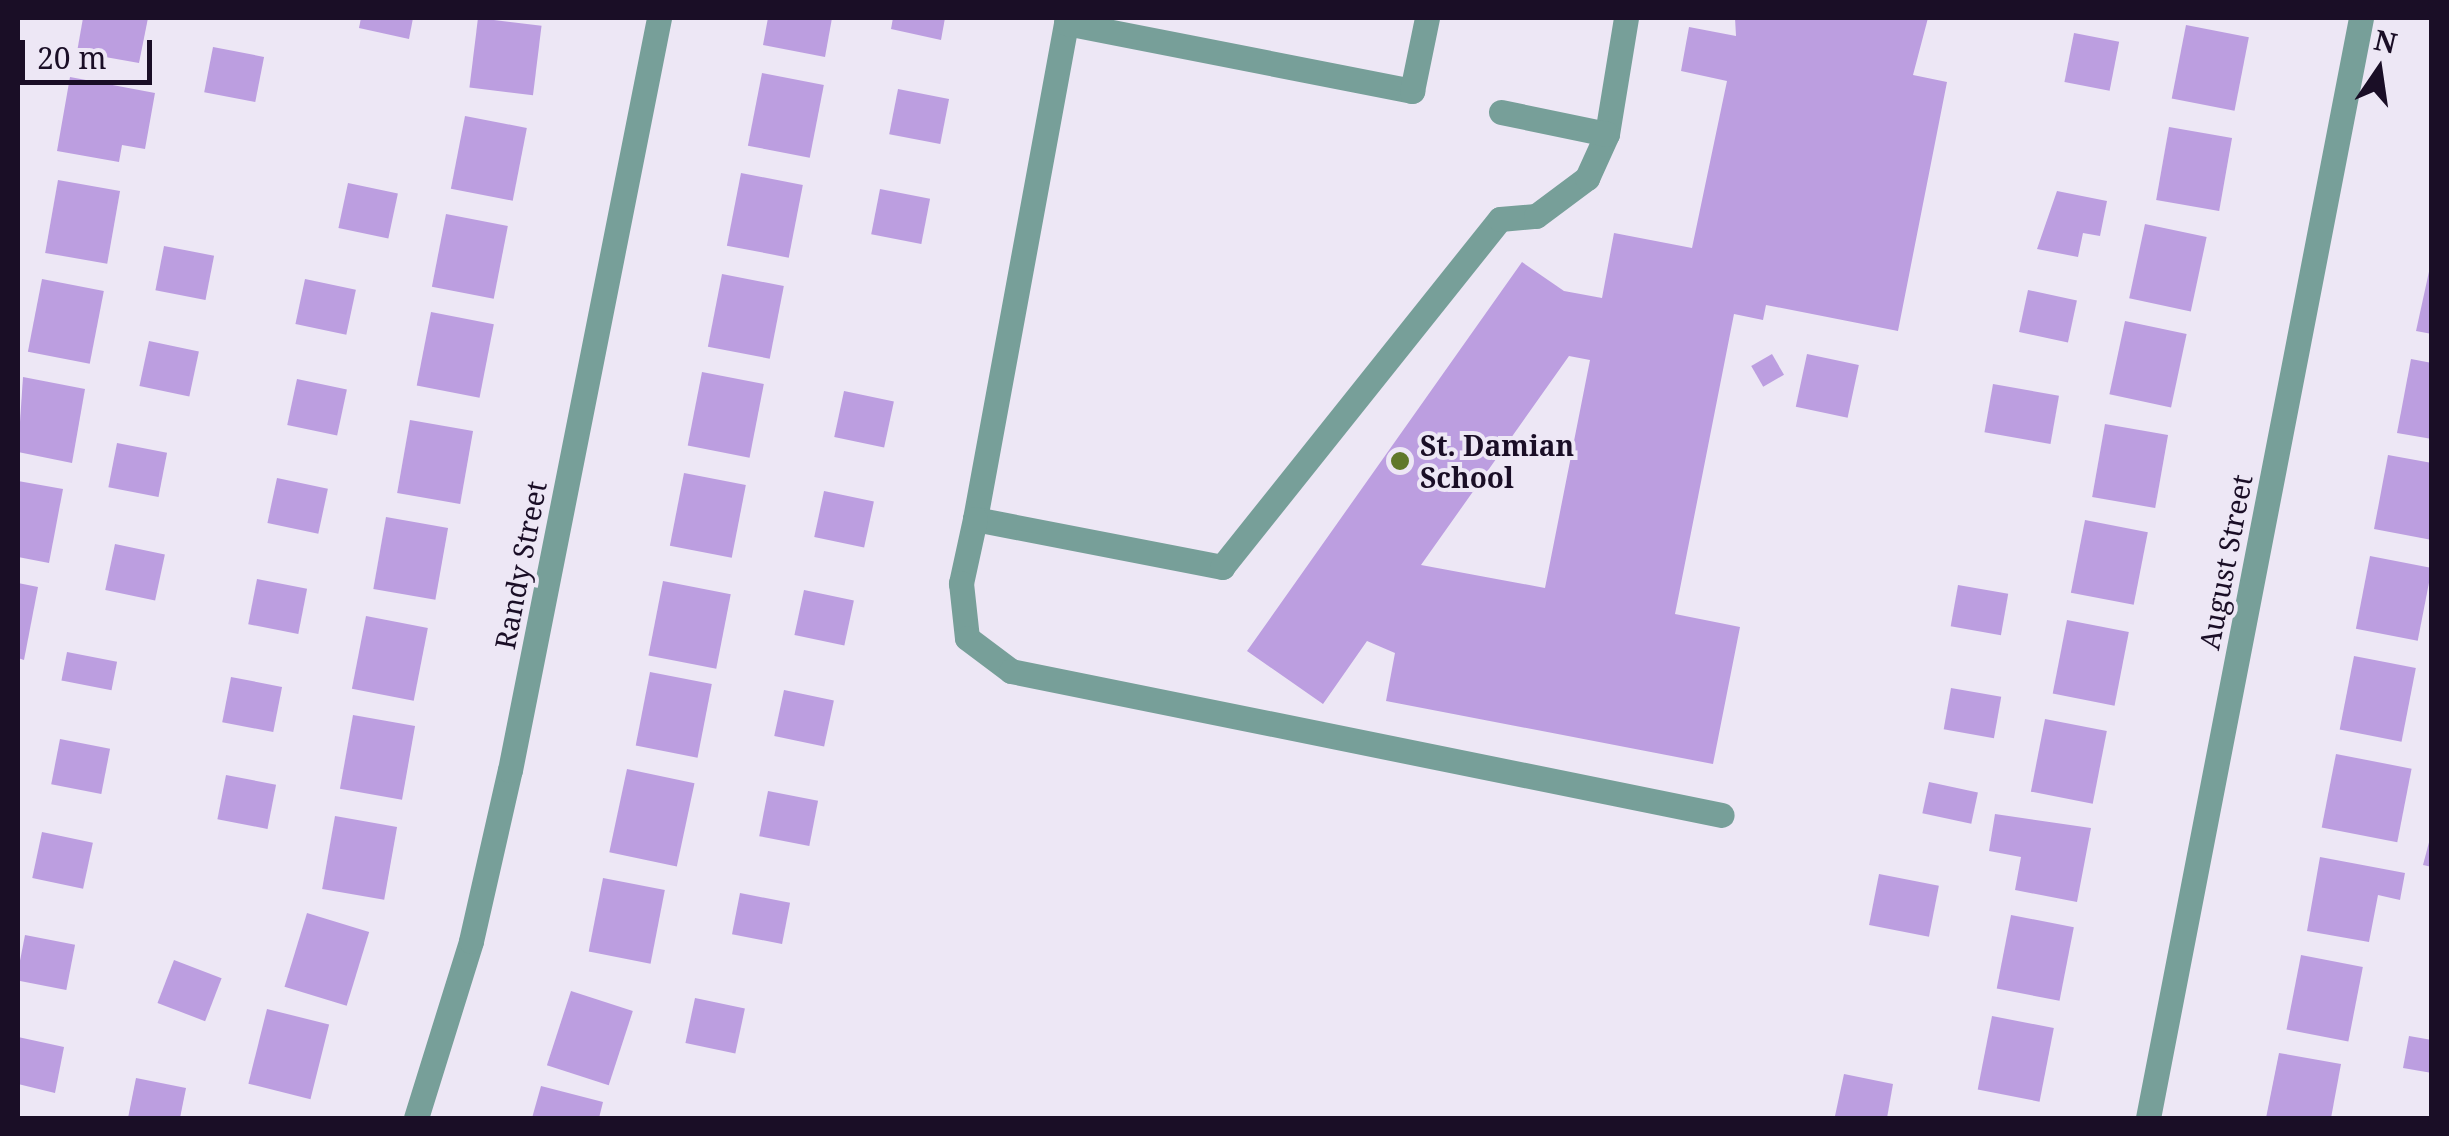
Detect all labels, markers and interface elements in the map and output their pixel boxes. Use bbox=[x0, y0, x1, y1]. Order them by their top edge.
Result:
scale bar bbox=[25, 20, 158, 82]
north arrow bbox=[2329, 20, 2429, 120]
text: N bbox=[2371, 20, 2401, 62]
text: 20 m bbox=[37, 37, 107, 78]
place label: St. Damian School bbox=[1420, 428, 1574, 494]
marker: St. Damian School bbox=[1389, 450, 1411, 472]
street label: August Street bbox=[2192, 472, 2258, 652]
street label: Randy Street bbox=[487, 478, 553, 652]

